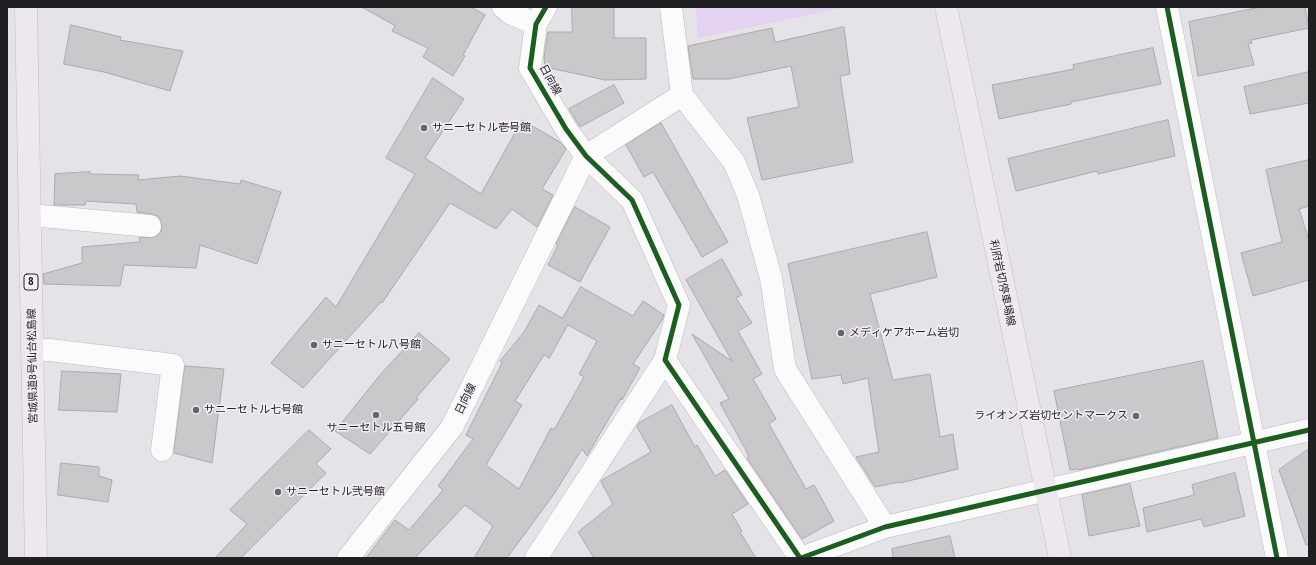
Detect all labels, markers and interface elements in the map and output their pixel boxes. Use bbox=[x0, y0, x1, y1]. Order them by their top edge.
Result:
street label: 日向線 bbox=[536, 62, 564, 98]
place label: サニーセトル壱号館 bbox=[432, 121, 531, 135]
marker: サニーセトル壱号館 bbox=[419, 123, 429, 133]
street label: 利府岩切停車場線 bbox=[986, 239, 1018, 327]
road number: 8 bbox=[24, 274, 38, 290]
street label: 宮城県道8号仙台松島線 bbox=[25, 308, 41, 424]
place label: メディケアホーム岩切 bbox=[849, 326, 959, 340]
marker: メディケアホーム岩切 bbox=[836, 328, 846, 338]
place label: サニーセトル八号館 bbox=[322, 338, 421, 352]
marker: サニーセトル八号館 bbox=[309, 340, 319, 350]
street label: 日向線 bbox=[453, 381, 479, 417]
place label: サニーセトル七号館 bbox=[204, 403, 303, 417]
marker: サニーセトル七号館 bbox=[191, 405, 201, 415]
place label: ライオンズ岩切セントマークス bbox=[974, 409, 1128, 423]
marker: サニーセトル五号館 bbox=[371, 410, 381, 420]
marker: ライオンズ岩切セントマークス bbox=[1131, 411, 1141, 421]
place label: サニーセトル五号館 bbox=[327, 421, 425, 435]
place label: サニーセトル弐号館 bbox=[286, 485, 385, 499]
marker: サニーセトル弐号館 bbox=[273, 487, 283, 497]

